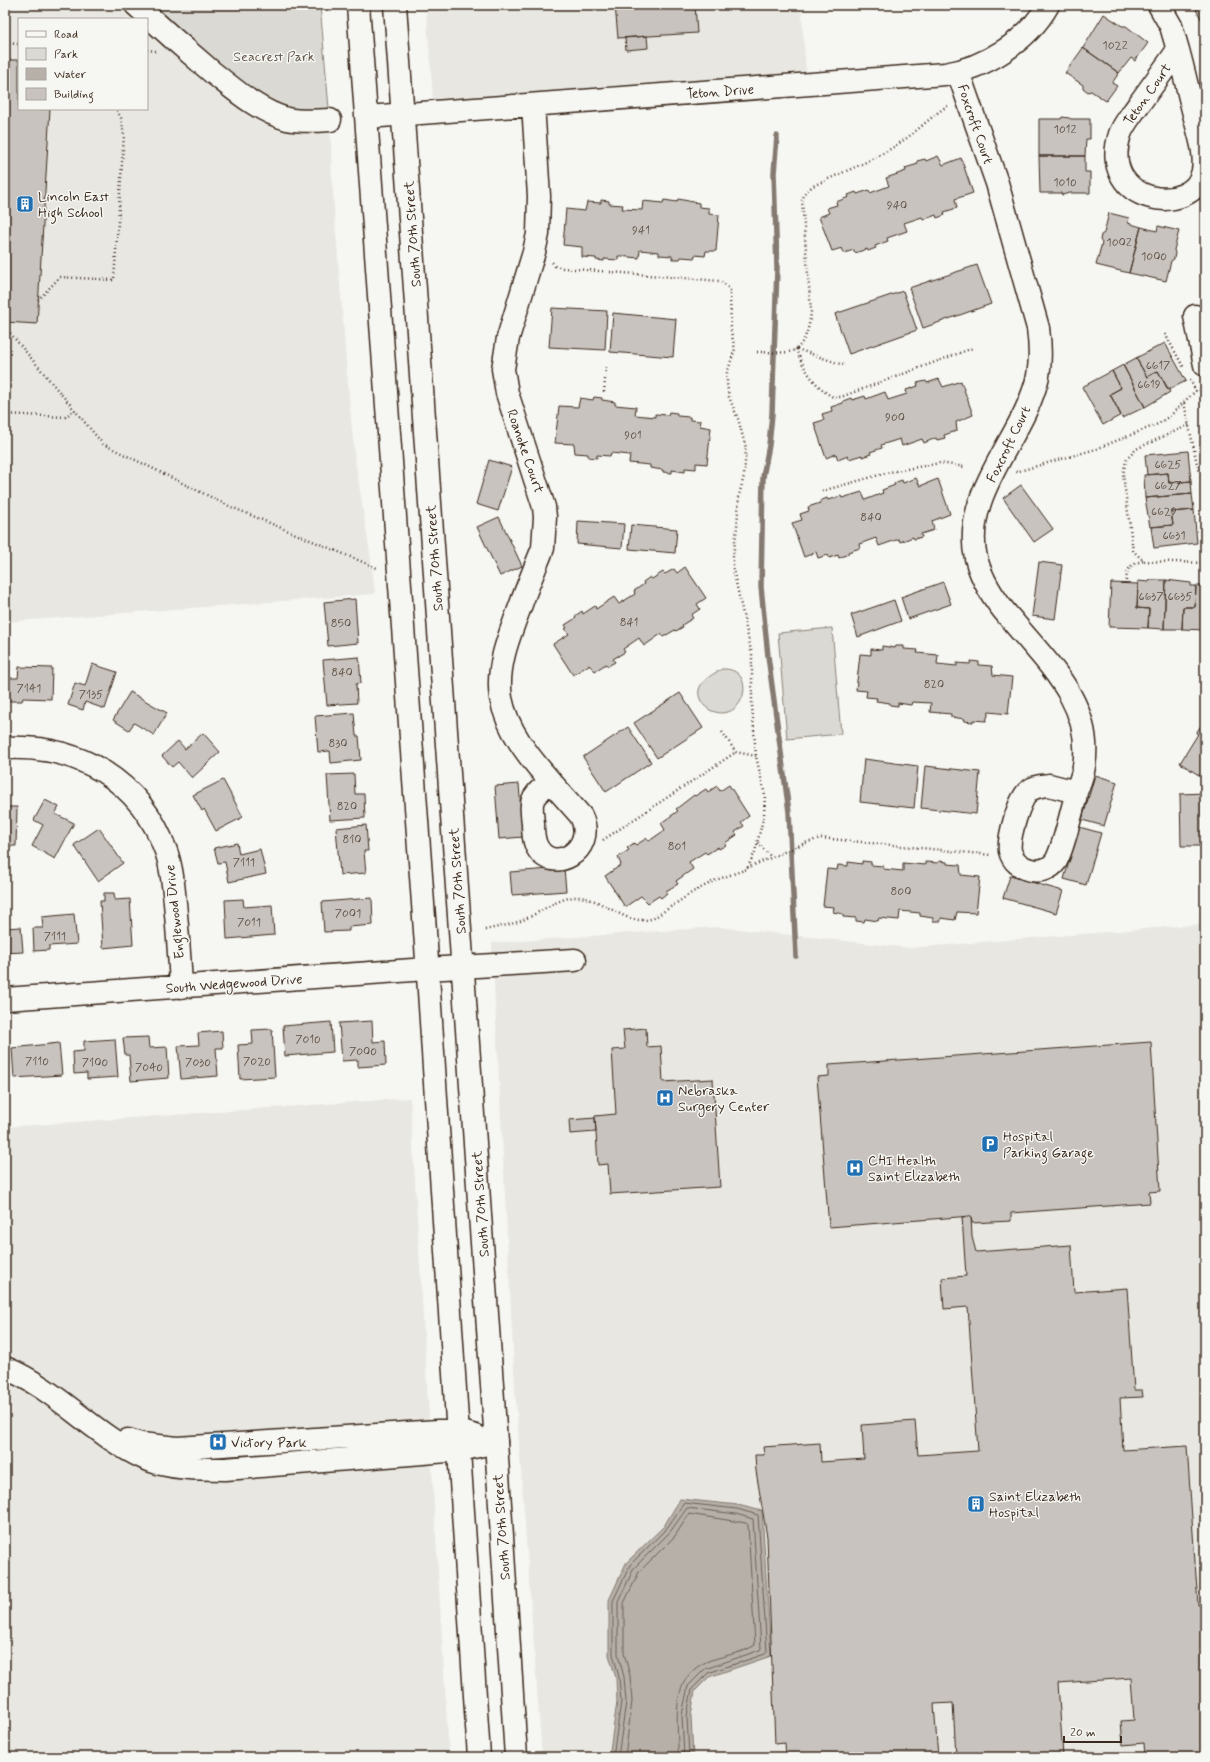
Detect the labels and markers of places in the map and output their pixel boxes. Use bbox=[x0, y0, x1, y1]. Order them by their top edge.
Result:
place label: Lincoln East High School bbox=[38, 188, 109, 224]
building icon: Lincoln East High School bbox=[15, 194, 35, 214]
place label: Nebraska Surgery Center bbox=[678, 1082, 770, 1117]
hospital icon: Nebraska Surgery Center bbox=[655, 1088, 675, 1108]
place label: Hospital Parking Garage bbox=[1003, 1128, 1094, 1164]
parking icon: Hospital Parking Garage bbox=[980, 1134, 1000, 1154]
place label: CHI Health Saint Elizabeth bbox=[868, 1152, 960, 1186]
hospital icon: CHI Health Saint Elizabeth bbox=[845, 1158, 865, 1178]
hospital icon: Victory Park bbox=[208, 1432, 228, 1452]
place label: Victory Park bbox=[231, 1434, 307, 1452]
place label: Saint Elizabeth Hospital bbox=[989, 1488, 1081, 1522]
building icon: Saint Elizabeth Hospital bbox=[966, 1494, 986, 1514]

